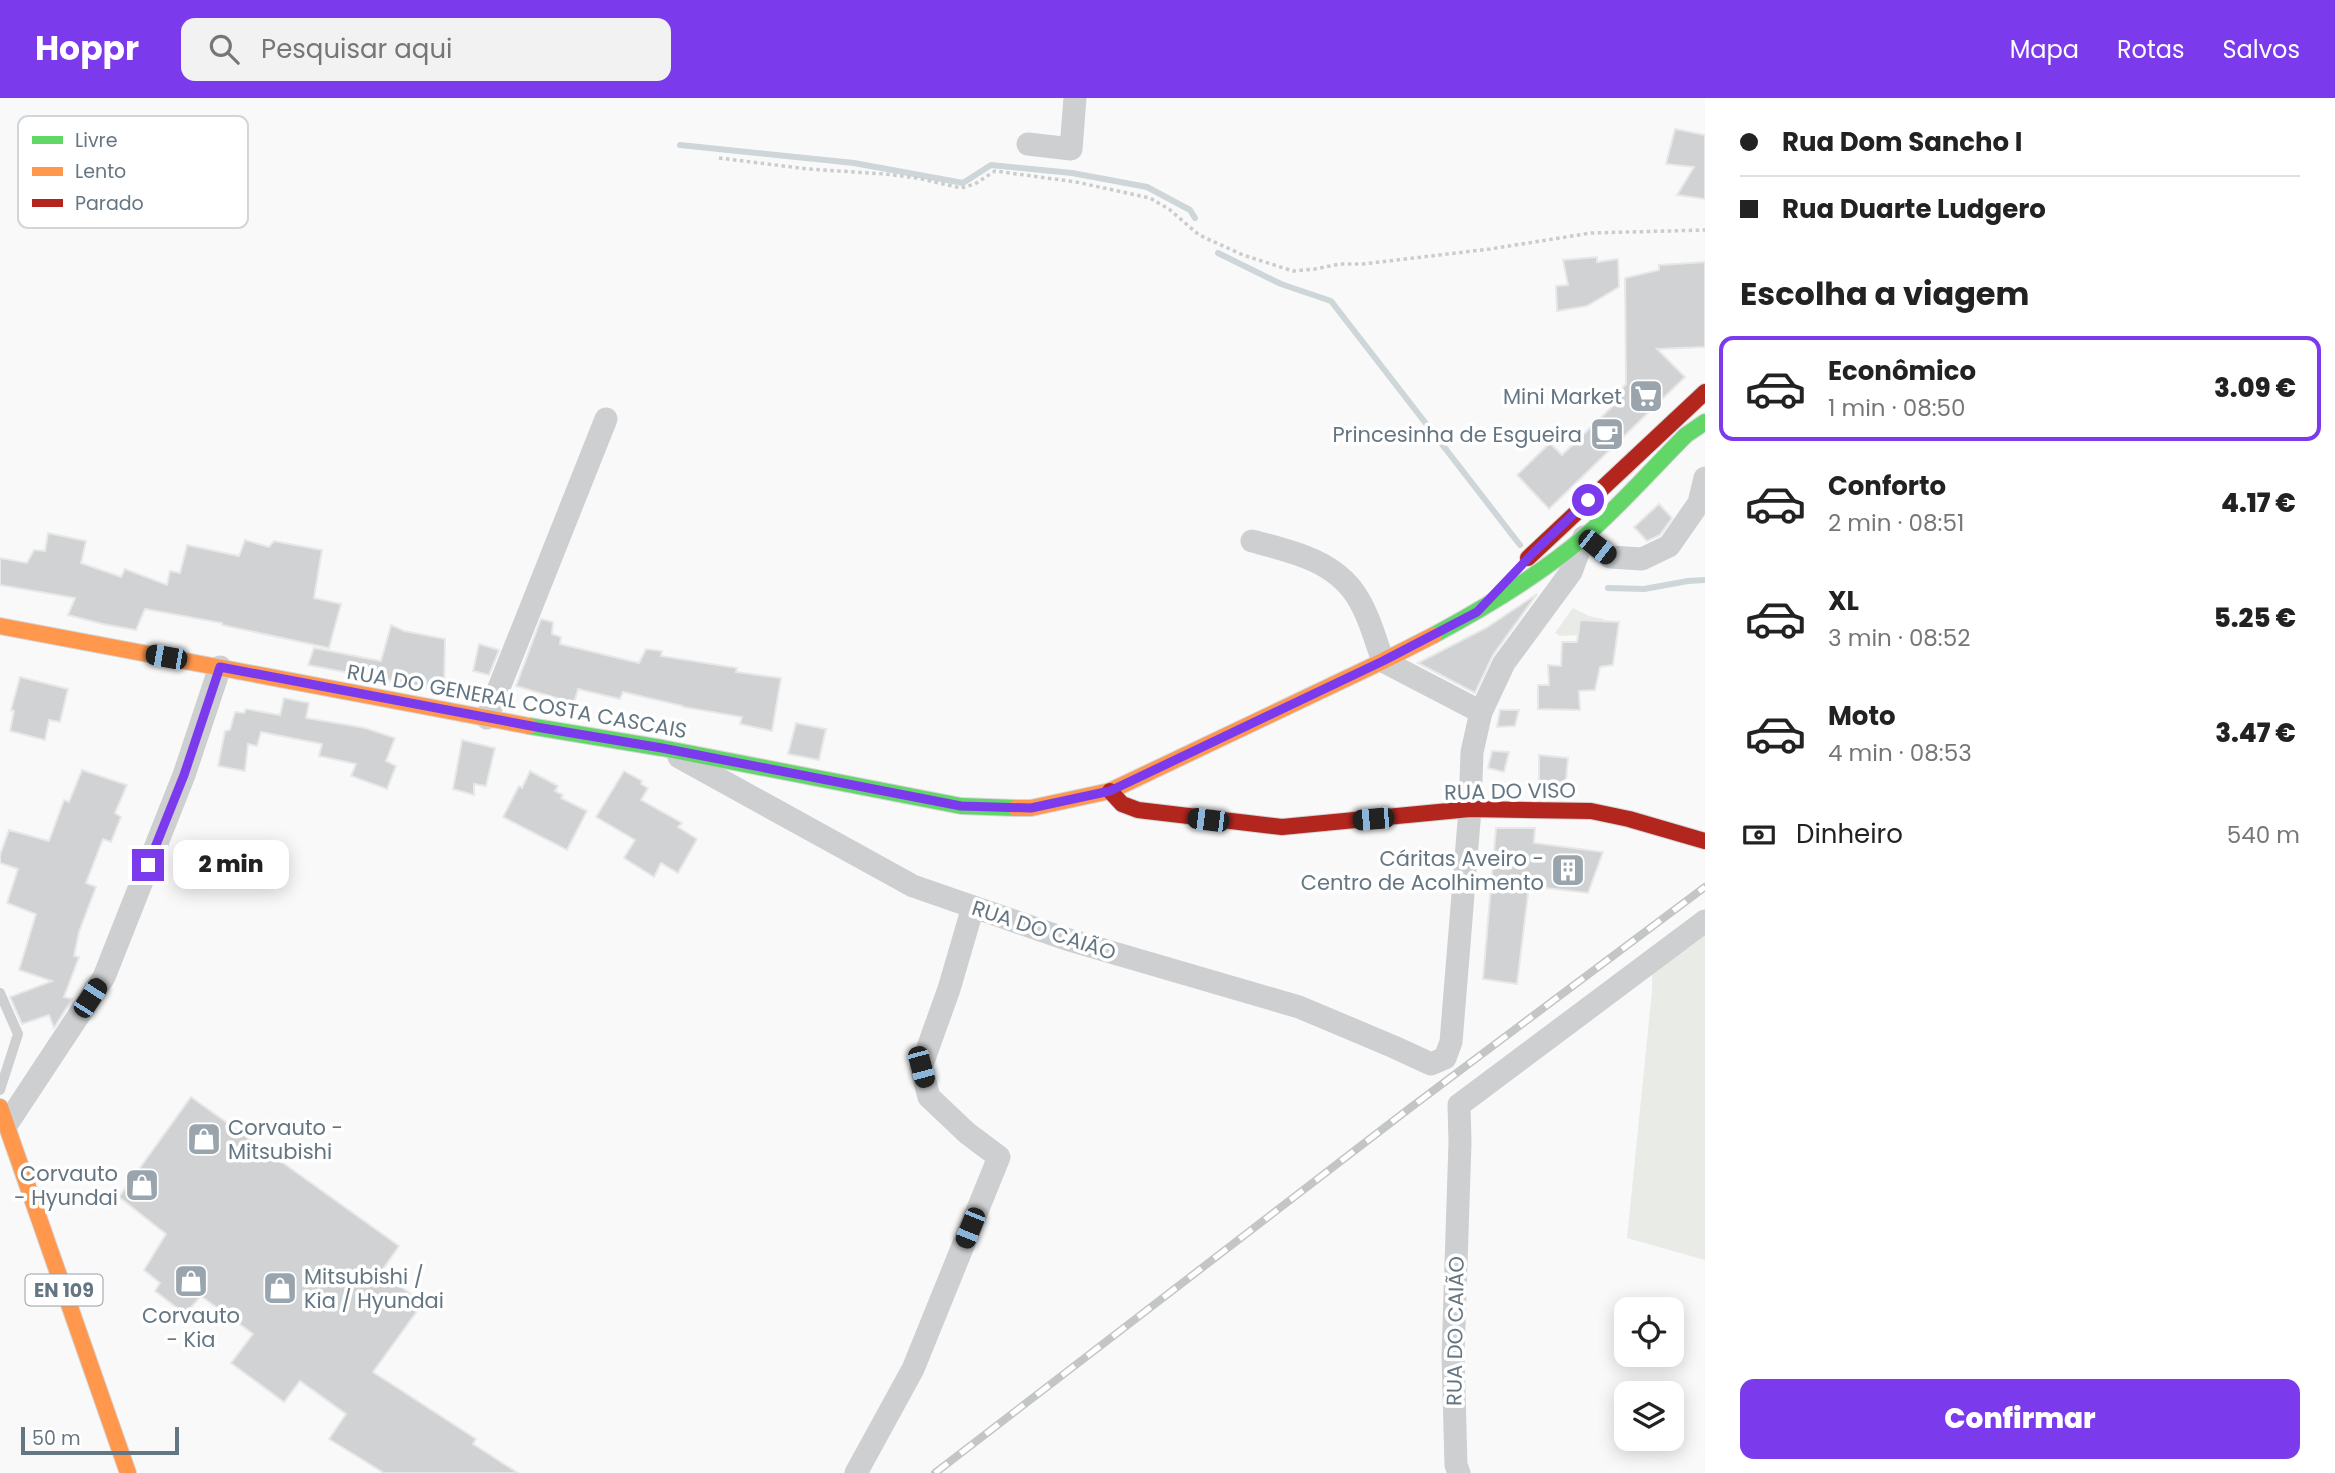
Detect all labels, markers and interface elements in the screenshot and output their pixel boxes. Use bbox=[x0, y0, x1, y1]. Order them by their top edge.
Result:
search box bbox=[181, 18, 671, 81]
text: Hoppr bbox=[35, 25, 139, 72]
icon: search bbox=[205, 30, 243, 68]
text: Pesquisar aqui bbox=[261, 31, 452, 67]
text: Mapa bbox=[2010, 33, 2079, 66]
text: Rotas bbox=[2117, 33, 2184, 66]
text: Salvos bbox=[2222, 33, 2300, 66]
legend bbox=[18, 116, 248, 228]
text: Rua Dom Sancho I bbox=[1782, 124, 2022, 160]
text: Livre bbox=[75, 127, 117, 154]
text: Lento bbox=[75, 158, 126, 185]
text: Parado bbox=[75, 190, 144, 217]
text: Rua Duarte Ludgero bbox=[1782, 191, 2046, 227]
text: Escolha a viagem bbox=[1740, 271, 2029, 316]
text: Econômico bbox=[1828, 353, 1976, 389]
icon: car bbox=[1744, 357, 1807, 420]
text: 3.09 € bbox=[2214, 370, 2296, 406]
supermarket icon: Mini Market bbox=[1627, 377, 1665, 415]
place label: Mini Market bbox=[1503, 382, 1622, 411]
text: 1 min · 08:50 bbox=[1828, 392, 1965, 424]
cafe icon: Princesinha de Esgueira bbox=[1588, 415, 1626, 453]
place label: Princesinha de Esgueira bbox=[1332, 420, 1582, 449]
text: Conforto bbox=[1828, 468, 1946, 504]
icon: car bbox=[1744, 472, 1807, 535]
route start bbox=[1572, 484, 1604, 516]
text: 4.17 € bbox=[2221, 485, 2296, 521]
text: 2 min · 08:51 bbox=[1828, 507, 1964, 539]
car bbox=[1574, 526, 1621, 568]
text: XL bbox=[1828, 583, 1859, 619]
icon: car bbox=[1744, 587, 1807, 650]
text: 5.25 € bbox=[2214, 600, 2296, 636]
text: 3 min · 08:52 bbox=[1828, 622, 1970, 654]
car bbox=[144, 643, 189, 671]
street label: RUA DO GENERAL COSTA CASCAIS bbox=[345, 657, 689, 745]
text: Moto bbox=[1828, 698, 1896, 734]
icon: car bbox=[1744, 702, 1807, 765]
text: 3.47 € bbox=[2215, 715, 2296, 751]
text: 4 min · 08:53 bbox=[1828, 737, 1972, 769]
street label: RUA DO VISO bbox=[1444, 775, 1576, 807]
car bbox=[1186, 807, 1231, 833]
car bbox=[1352, 807, 1395, 831]
icon: cash bbox=[1740, 816, 1778, 854]
text: Dinheiro bbox=[1796, 816, 1903, 852]
text: 540 m bbox=[2227, 819, 2300, 851]
callout: 2 min bbox=[172, 840, 288, 890]
place label: Cáritas Aveiro - Centro de Acolhimento bbox=[1301, 844, 1544, 897]
text: 2 min bbox=[199, 848, 263, 880]
route end bbox=[132, 849, 164, 881]
building icon: Cáritas Aveiro - Centro de Acolhimento bbox=[1549, 851, 1587, 889]
street label: RUA DO CAIÃO bbox=[968, 893, 1120, 967]
car bbox=[70, 975, 111, 1021]
car bbox=[906, 1044, 937, 1090]
place label: Corvauto - Mitsubishi bbox=[228, 1113, 343, 1166]
shop icon: Corvauto - Mitsubishi bbox=[185, 1120, 223, 1158]
place label: Corvauto - Hyundai bbox=[14, 1159, 118, 1212]
shop icon: Corvauto - Hyundai bbox=[123, 1166, 161, 1204]
car bbox=[953, 1205, 988, 1251]
street label: RUA DO CAIÃO bbox=[1439, 1256, 1471, 1406]
shop icon: Corvauto - Kia bbox=[172, 1262, 210, 1300]
place label: Mitsubishi / Kia / Hyundai bbox=[304, 1262, 444, 1315]
shop icon: Mitsubishi / Kia / Hyundai bbox=[261, 1269, 299, 1307]
road number: EN 109 bbox=[25, 1274, 102, 1306]
map controls bbox=[1614, 1297, 1684, 1451]
button: locate bbox=[1614, 1297, 1684, 1367]
place label: Corvauto - Kia bbox=[142, 1301, 240, 1354]
button: Confirmar bbox=[1740, 1379, 2300, 1459]
button: layers bbox=[1614, 1381, 1684, 1451]
scale bar bbox=[21, 1424, 178, 1456]
text: 50 m bbox=[32, 1425, 81, 1452]

